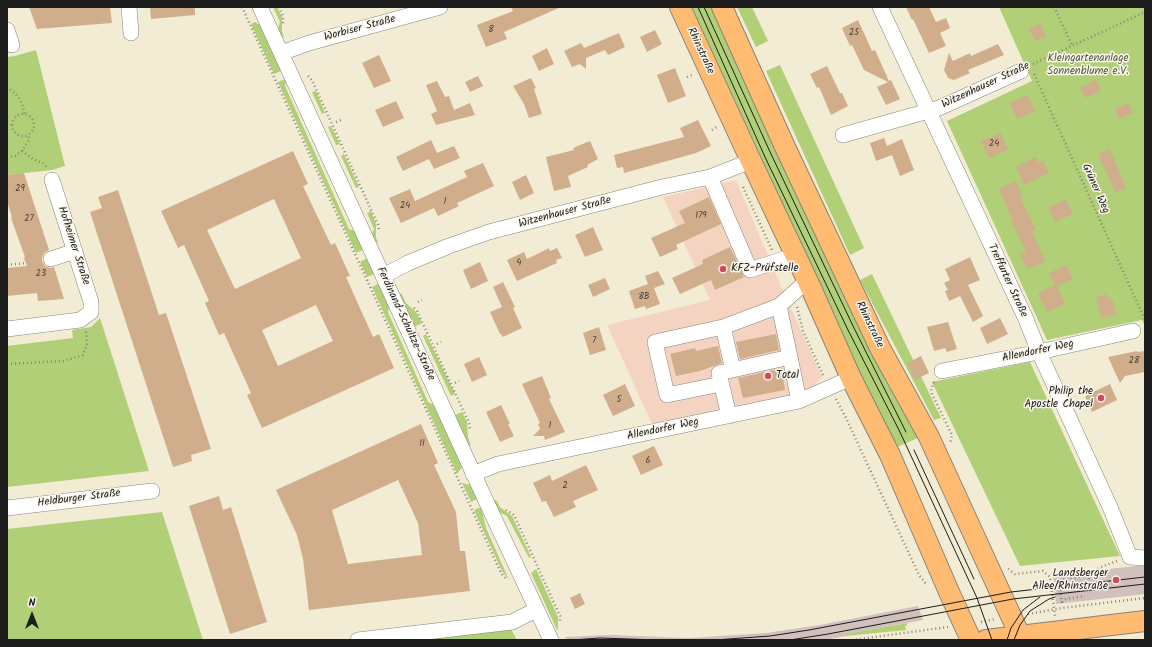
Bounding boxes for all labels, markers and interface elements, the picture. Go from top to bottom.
street label: Worbiser Straße [323,13,397,45]
house number: 8 [488,25,494,35]
street label: Rhinstraße [683,26,717,76]
house number: 25 [849,28,859,38]
park label: Kleingartenanlage Sonnenblume e.V. [1047,52,1129,78]
street label: Witzenhauser Straße [940,60,1032,112]
house number: 24 [989,139,999,149]
street label: Grüner Weg [1078,162,1112,216]
house number: 29 [15,184,25,194]
street label: Witzenhauser Straße [517,194,613,232]
house number: 1 [444,197,446,207]
house number: 24 [400,201,410,211]
street label: Hofheimer Straße [54,205,92,287]
house number: 179 [695,211,707,221]
house number: 27 [24,214,34,224]
street label: Treffurter Straße [984,242,1030,320]
house number: 4 [517,258,521,268]
place label: KFZ-Prüfstelle [731,262,798,276]
marker: KFZ-Prüfstelle [718,264,728,274]
street label: Ferdinand-Schultze-Straße [373,265,437,383]
house number: 23 [36,269,46,279]
house number: 8B [638,292,650,302]
street label: Rhinstraße [852,300,886,350]
house number: 7 [592,336,596,346]
street label: Allendorfer Weg [1001,338,1075,366]
house number: 28 [1129,356,1139,366]
place label: Total [776,369,799,383]
marker: Total [763,371,773,381]
place label: Philip the Apostle Chapel [1025,385,1093,411]
marker: Philip the Apostle Chapel [1096,393,1106,403]
house number: 5 [617,395,621,405]
street label: Allendorfer Weg [626,416,700,444]
house number: 1 [549,421,551,431]
house number: 11 [419,439,425,449]
house number: 6 [645,456,651,466]
house number: 2 [562,481,568,491]
street label: Heldburger Straße [37,487,121,511]
place label: Landsberger Allee/Rhinstraße [1032,567,1108,593]
marker: Landsberger Allee/Rhinstraße [1111,575,1121,585]
text: N [29,594,35,612]
north arrow [12,595,52,635]

